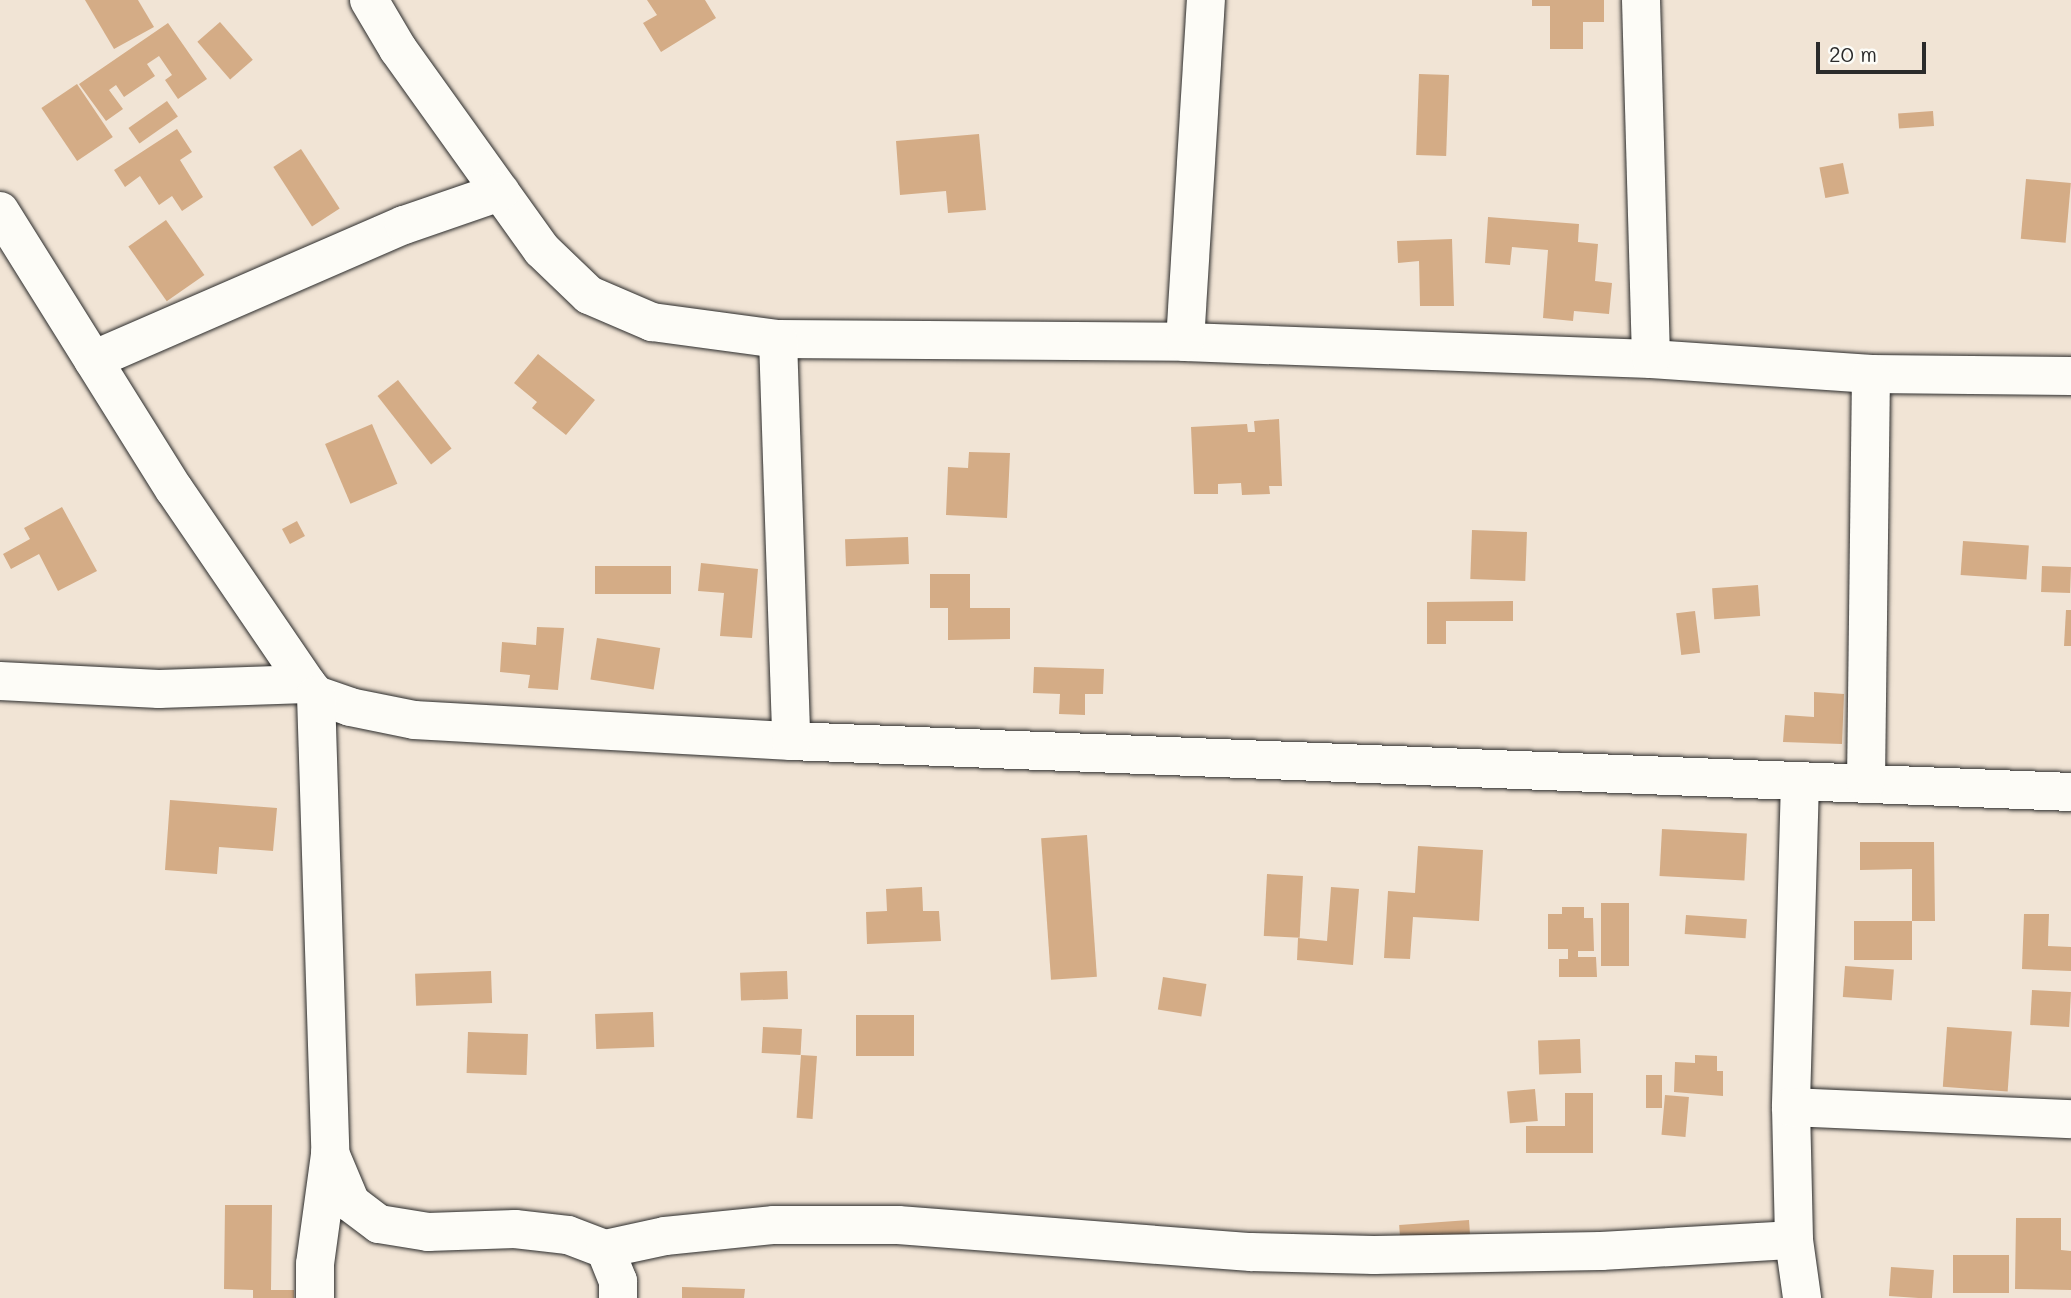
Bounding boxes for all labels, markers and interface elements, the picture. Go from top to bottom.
scale bar [1819,28,1929,72]
text: 20 m [1829,40,1877,67]

